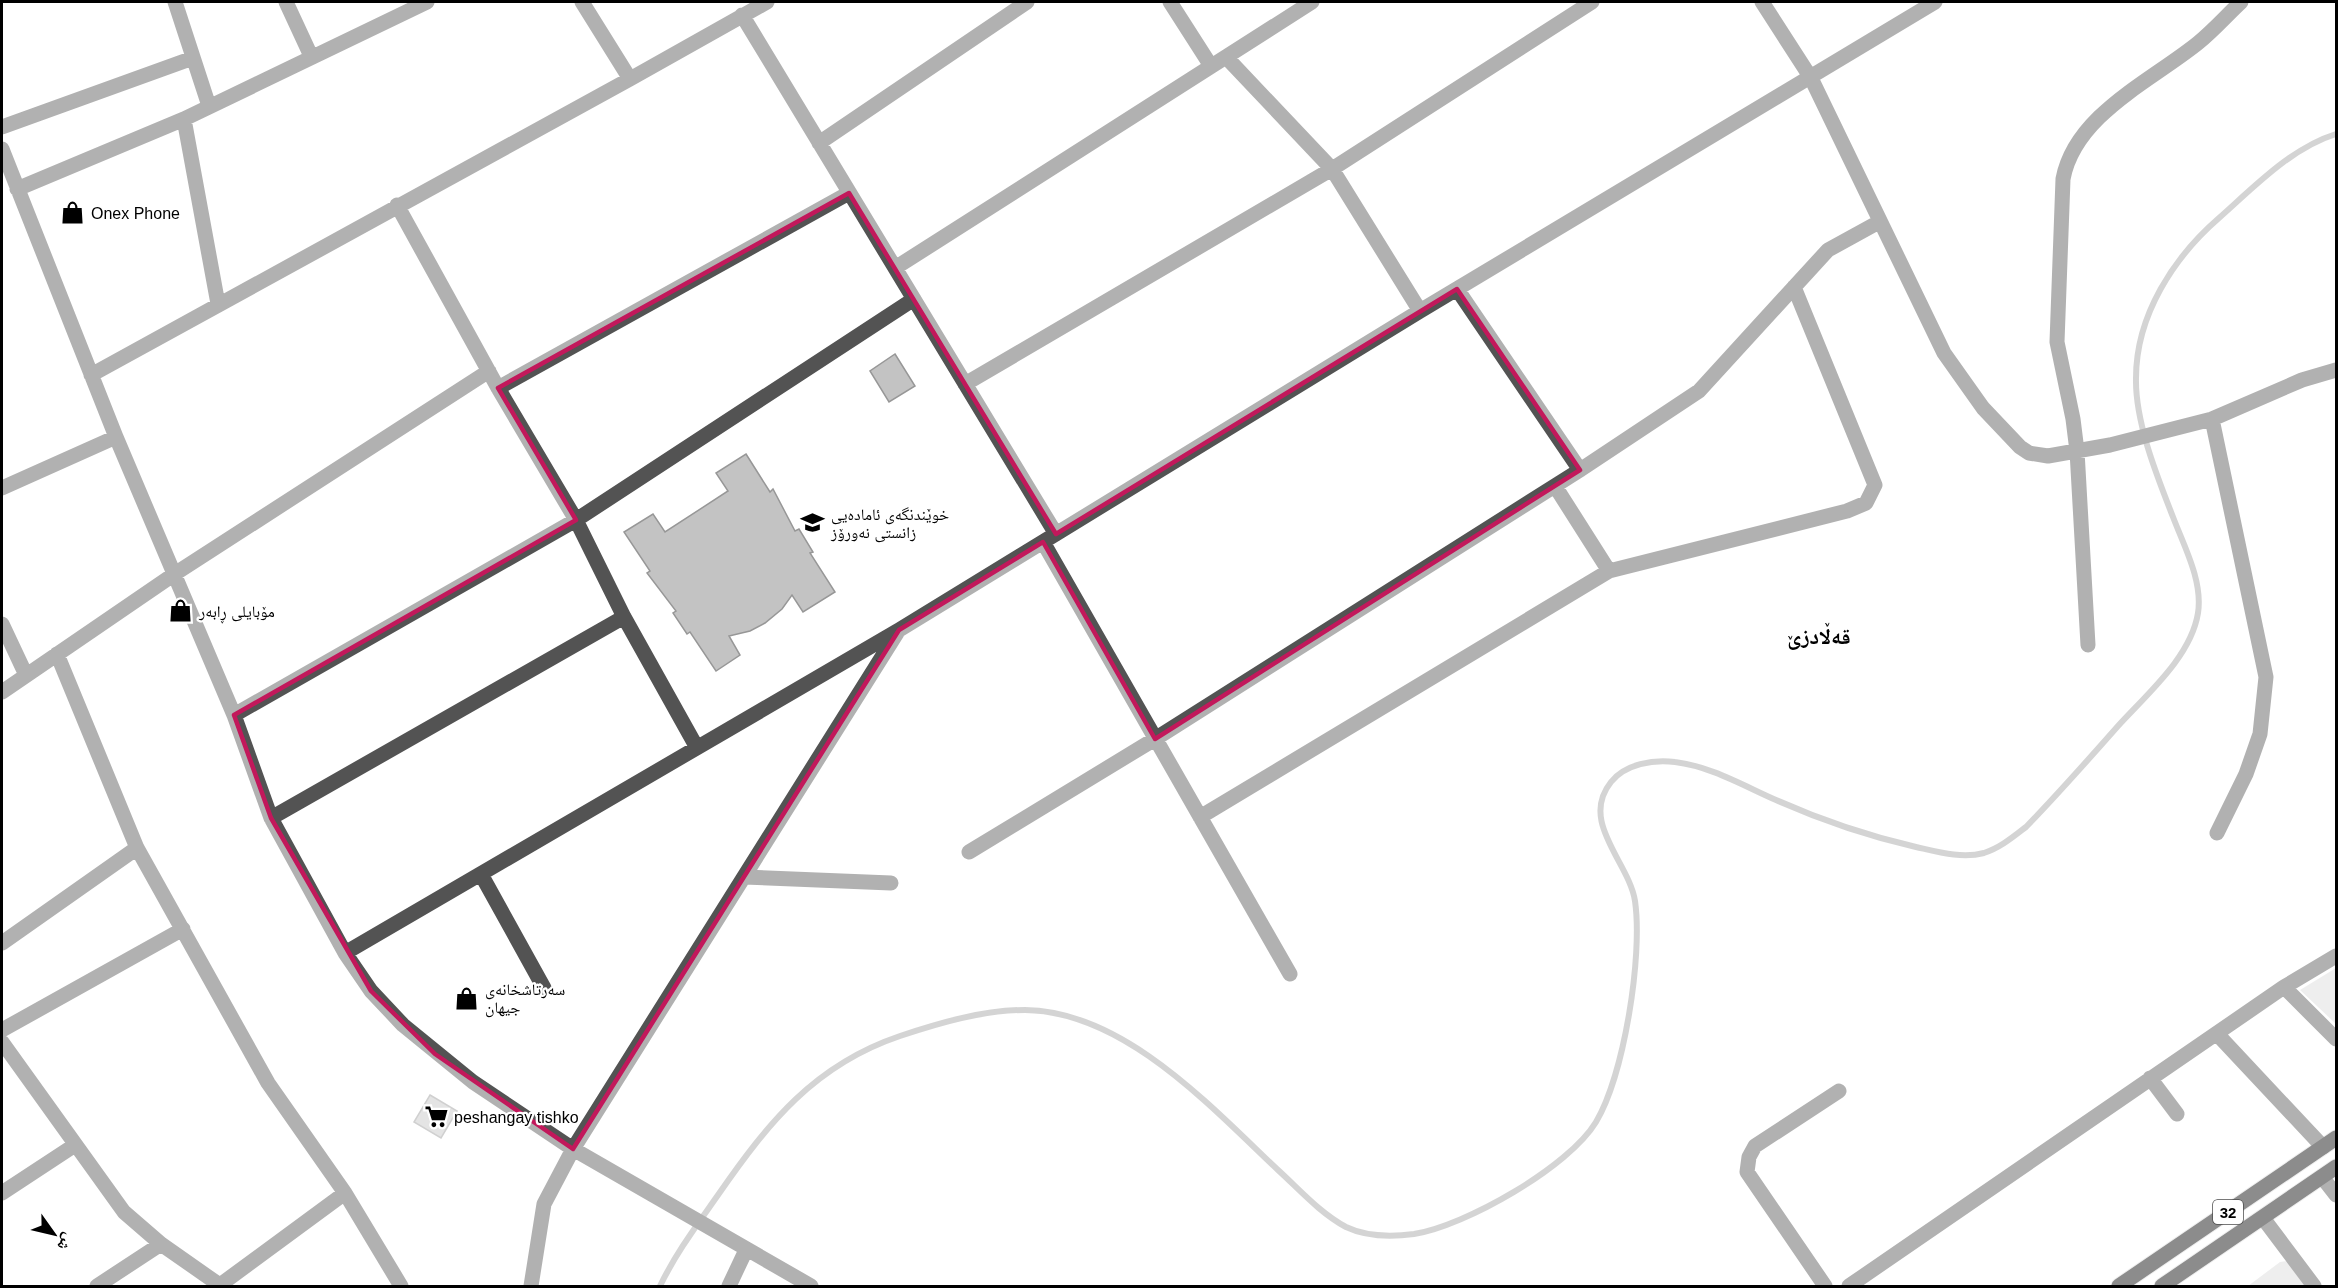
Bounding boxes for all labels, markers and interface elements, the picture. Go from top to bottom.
shop icon: Onex Phone [60,200,86,226]
place label: Onex Phone [91,205,180,222]
place label: خوێندنگەی ئامادەیی زانستی نەورۆز [830,506,949,543]
school or university icon: خوێندنگەی ئامادەیی زانستی نەورۆز [800,510,826,536]
shop icon: مۆبایلی ڕابەر [168,598,194,624]
place label: مۆبایلی ڕابەر [198,603,275,624]
district label: قەڵادزێ [1787,622,1851,650]
place label: سەرتاشخانەی جیهان [485,981,565,1018]
shop icon: سەرتاشخانەی جیهان [454,985,480,1011]
supermarket icon: peshangay tishko [423,1104,449,1130]
place label: peshangay tishko [454,1109,579,1126]
road number: 32 [2213,1200,2243,1224]
north arrow [24,1204,84,1264]
text: ش [53,1230,78,1254]

